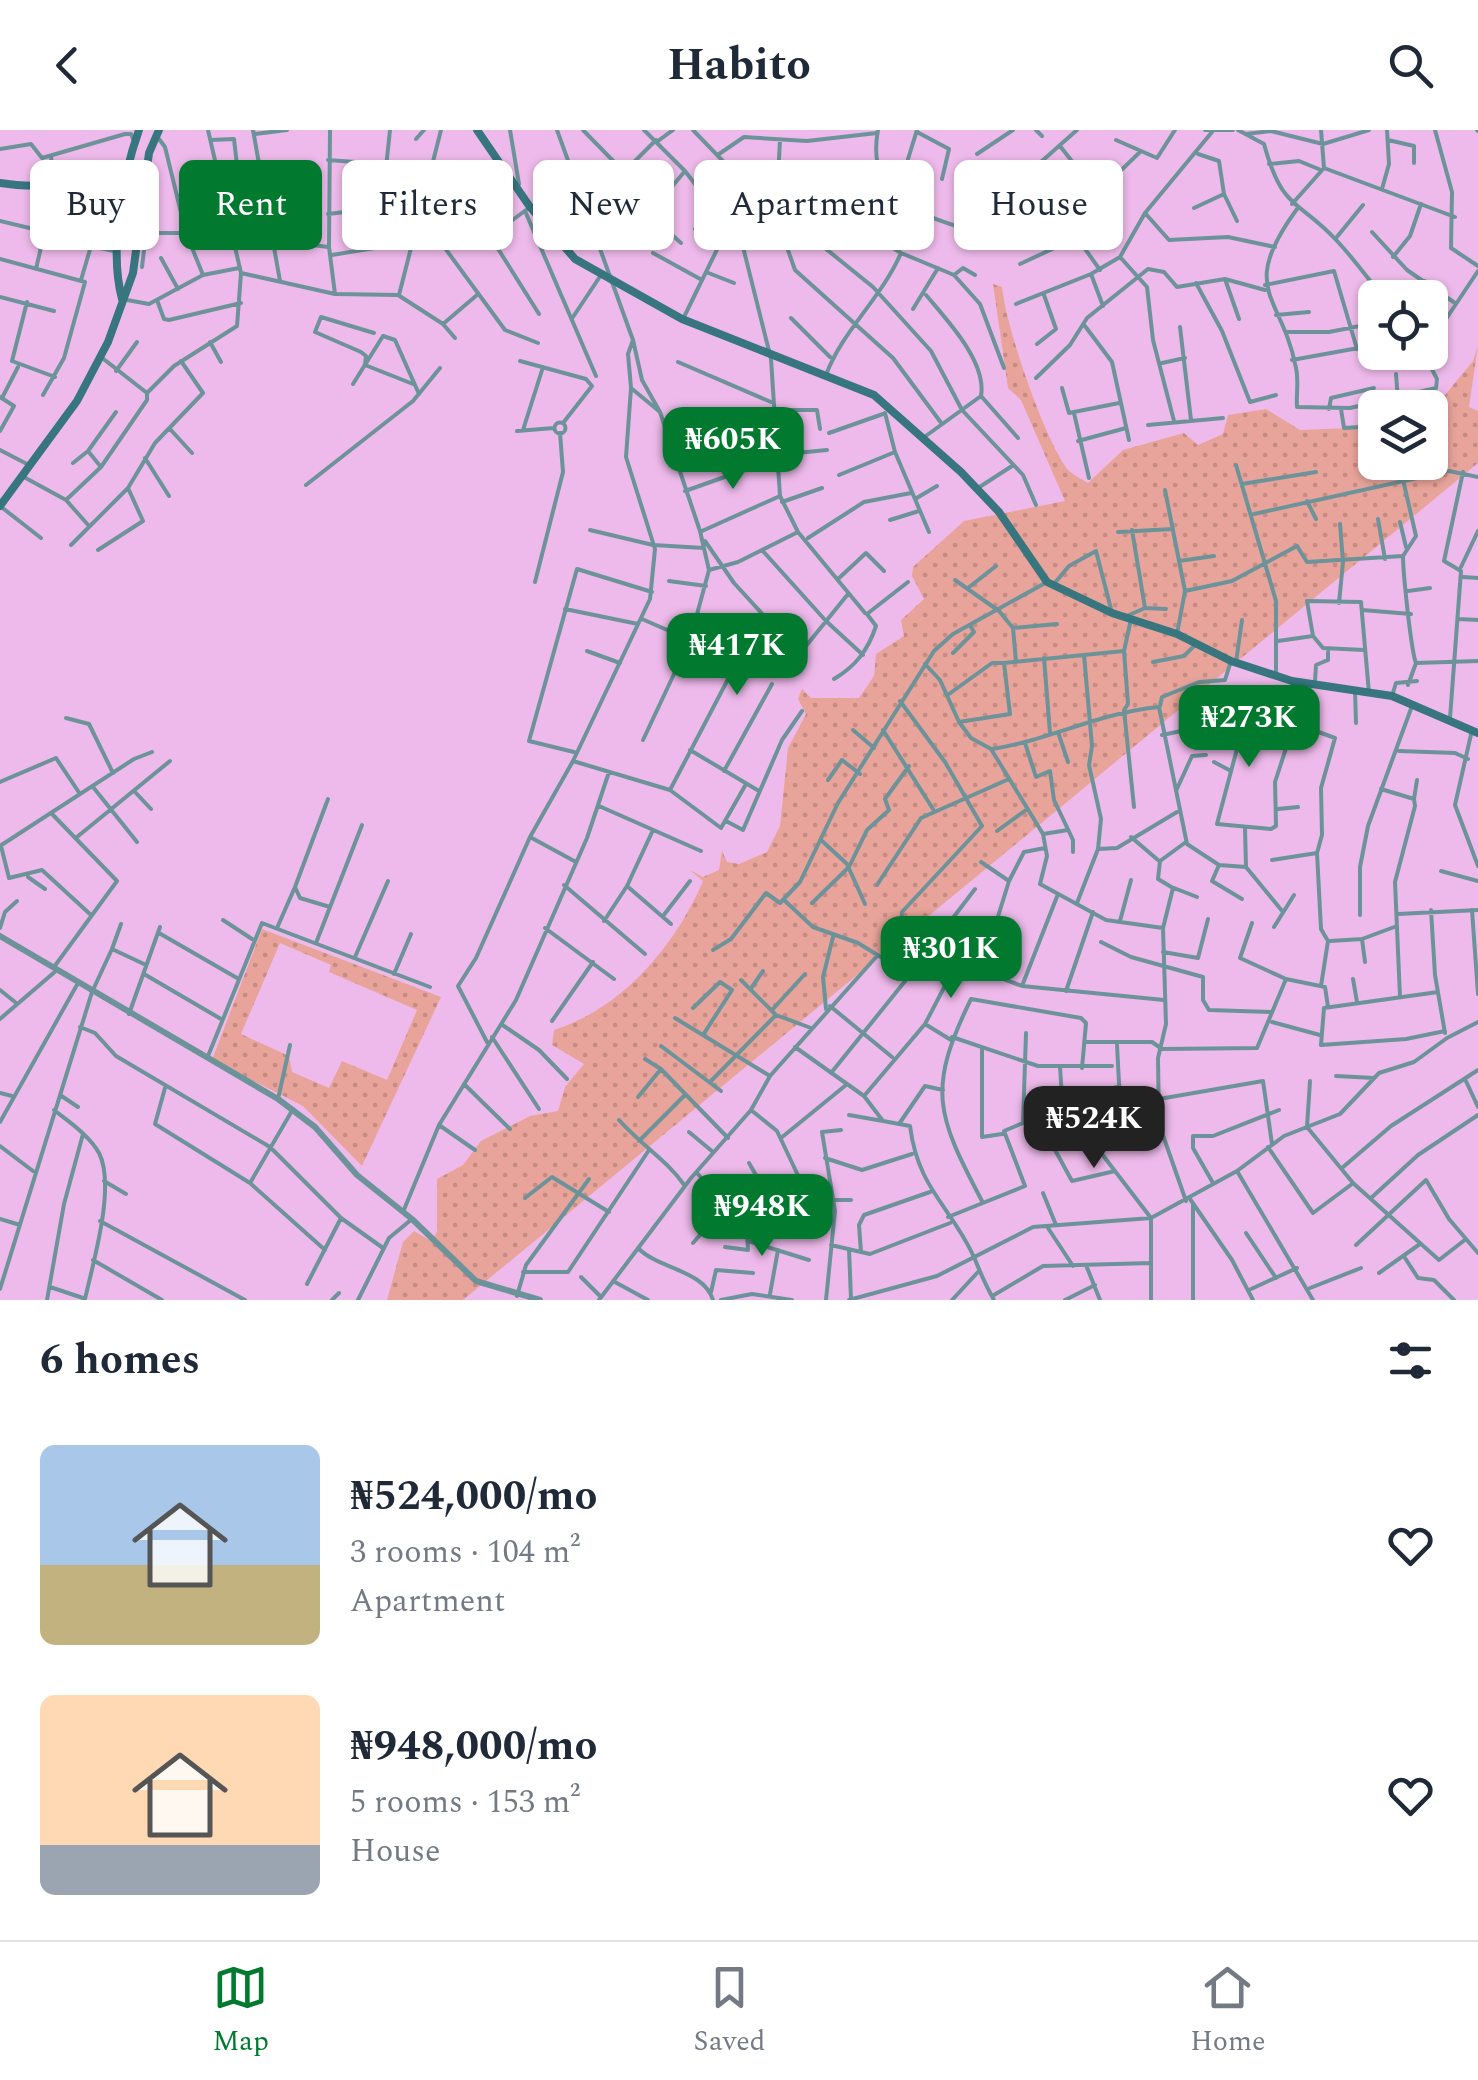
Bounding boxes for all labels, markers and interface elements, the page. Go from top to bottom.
text: Habito [667,31,811,100]
icon: back [40,38,95,93]
icon: search [1383,38,1438,93]
chip: Buy [30,160,159,250]
chip: Rent [179,160,322,250]
chip: Filters [342,160,513,250]
chip: New [533,160,674,250]
chip: Apartment [694,160,934,250]
chip: House [954,160,1123,250]
map controls [1358,280,1448,480]
button: locate [1358,280,1448,370]
button: layers [1358,390,1448,480]
pin: ₦605K [663,407,803,492]
text: ₦605K [685,415,781,464]
pin: ₦417K [667,613,807,698]
text: ₦417K [689,621,785,670]
pin: ₦273K [1179,685,1319,770]
text: ₦273K [1201,693,1297,742]
pin: ₦301K [881,916,1021,1001]
text: ₦301K [903,924,999,973]
pin: ₦524K [1024,1086,1164,1171]
text: ₦524K [1046,1094,1142,1143]
pin: ₦948K [692,1174,832,1259]
text: ₦948K [714,1182,810,1231]
text: 6 homes [40,1329,200,1392]
icon: filters [1383,1333,1438,1388]
text: ₦524,000/mo [350,1465,598,1528]
icon: home [120,1485,240,1605]
icon: heart [1383,1518,1438,1573]
text: 3 rooms · 104 m² [350,1528,580,1577]
text: Apartment [350,1577,505,1626]
text: ₦948,000/mo [350,1715,598,1778]
icon: home [120,1735,240,1855]
icon: heart [1383,1768,1438,1823]
text: 5 rooms · 153 m² [350,1778,580,1827]
text: House [350,1827,440,1876]
tab: Map [212,1960,269,2063]
tab: Saved [694,1960,765,2063]
tab: Home [1190,1960,1266,2063]

